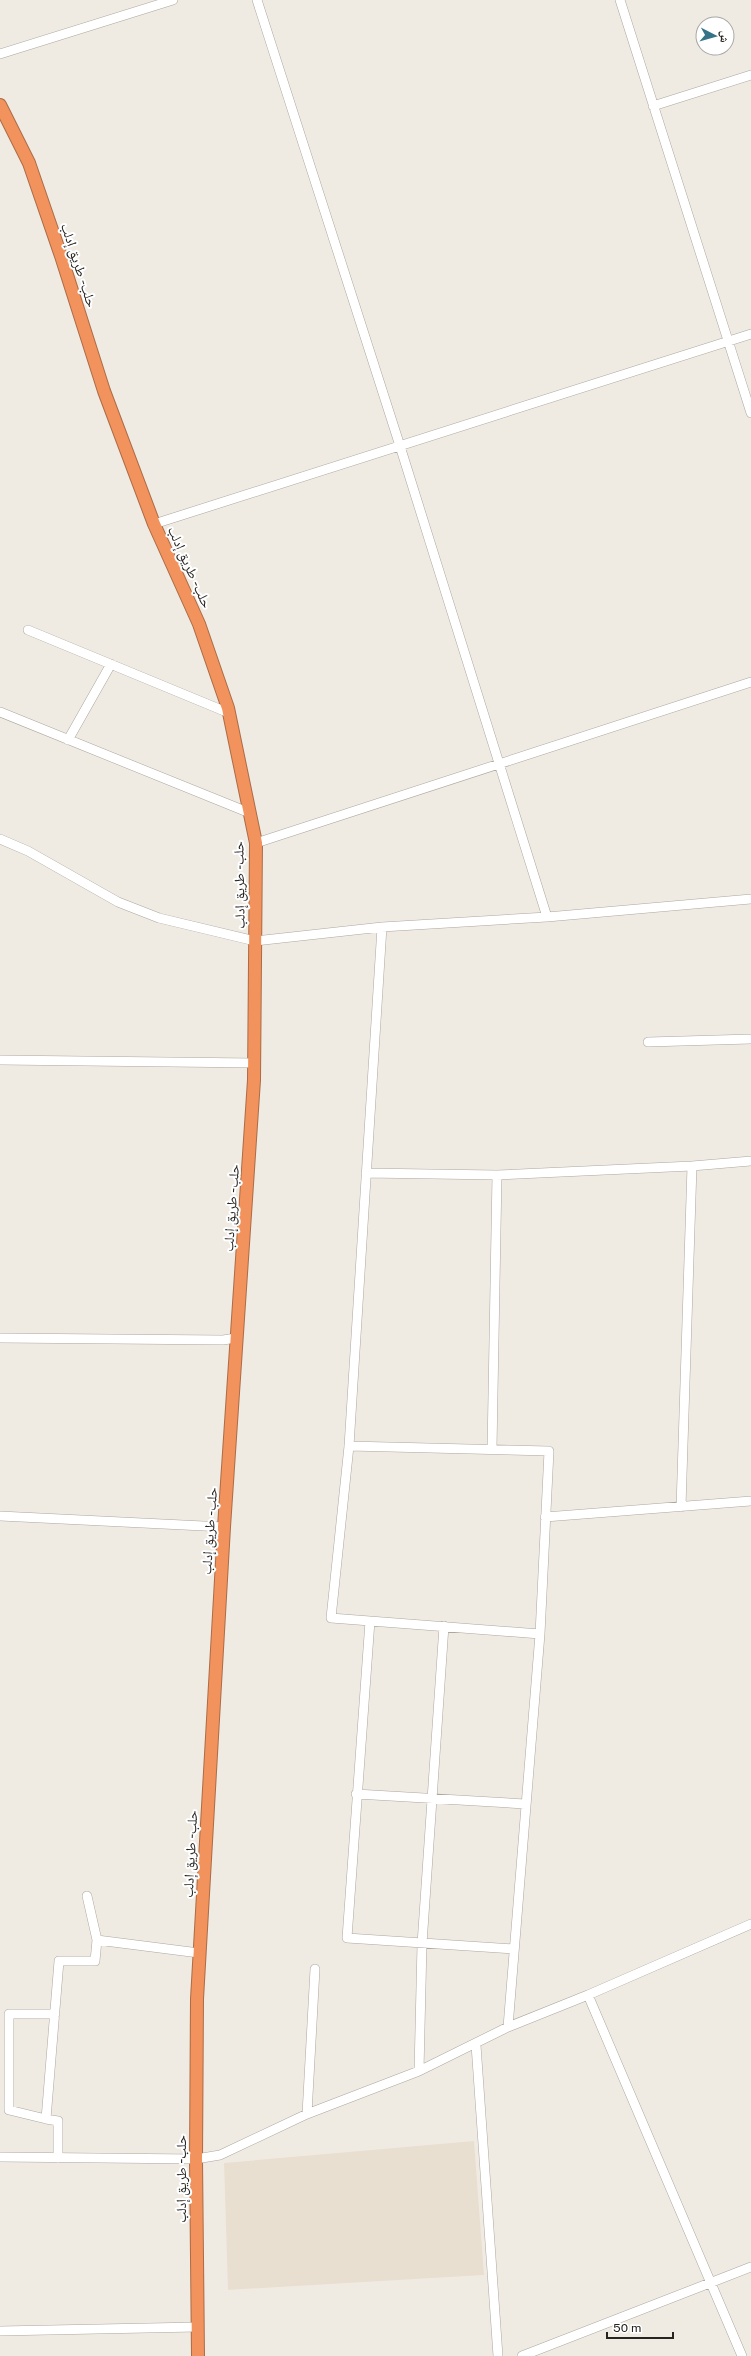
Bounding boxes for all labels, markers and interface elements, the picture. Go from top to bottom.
north arrow [695,16,735,56]
text: ش [716,30,732,44]
street label: حلب - طريق إدلب [56,221,100,310]
street label: حلب - طريق إدلب [163,524,215,611]
street label: حلب - طريق إدلب [230,841,250,929]
street label: حلب - طريق إدلب [220,1164,244,1252]
street label: حلب - طريق إدلب [198,1487,222,1575]
street label: حلب - طريق إدلب [180,1810,202,1898]
street label: حلب - طريق إدلب [173,2135,191,2223]
scale bar [607,2314,673,2340]
text: 50 m [613,2321,641,2335]

